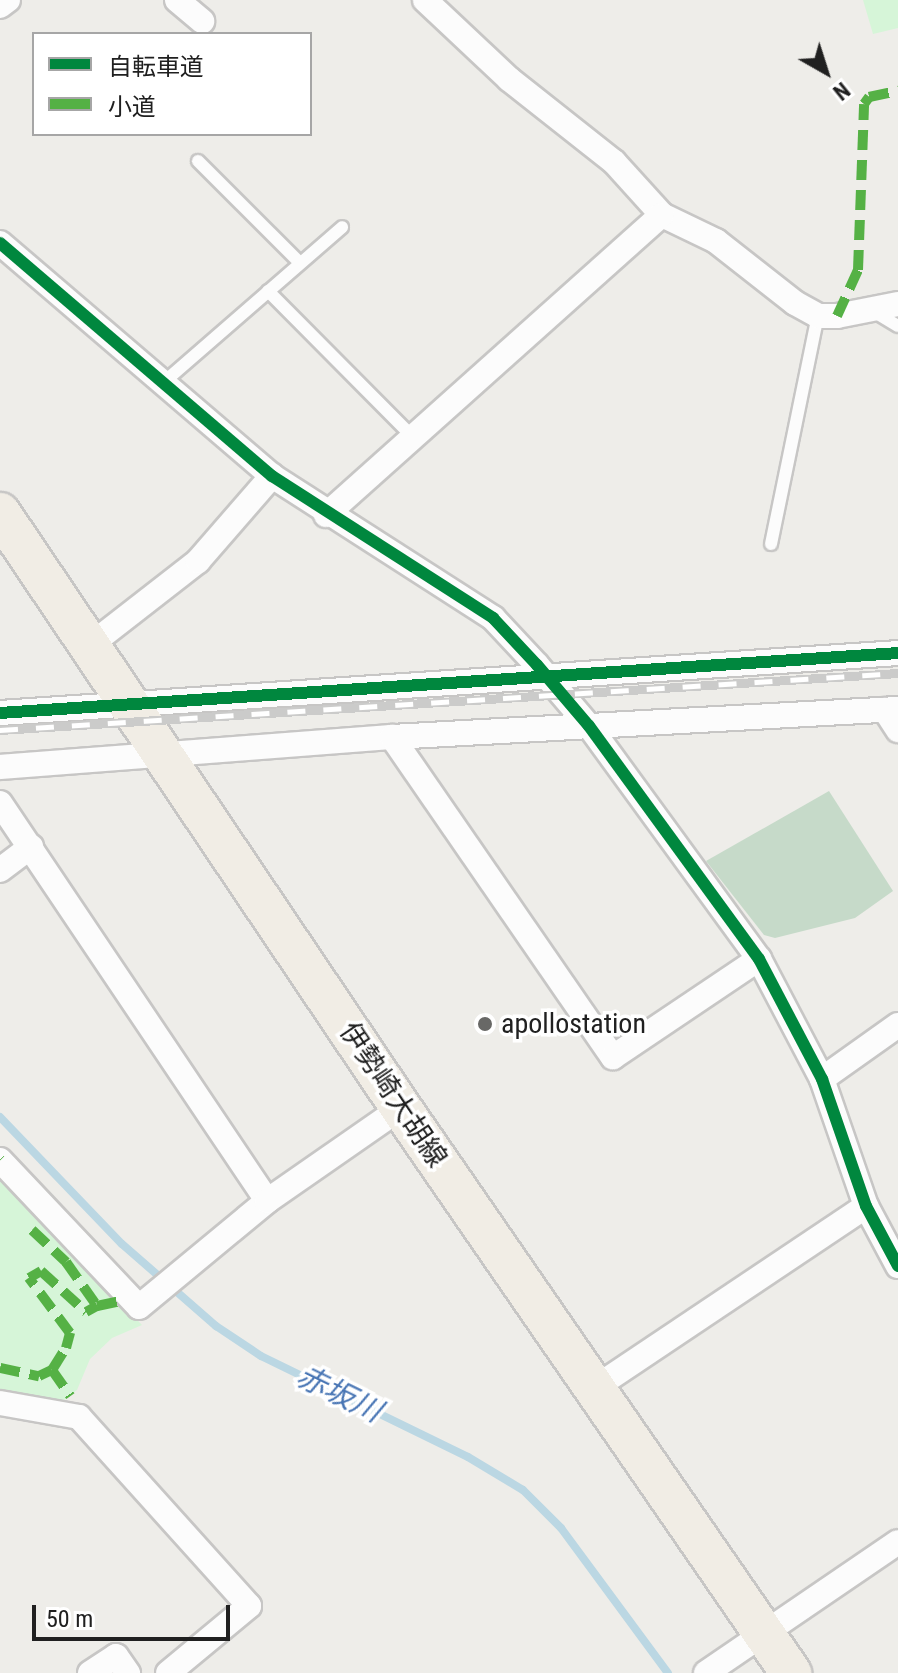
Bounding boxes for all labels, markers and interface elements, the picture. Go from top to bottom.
legend [32,32,312,136]
north arrow [786,32,866,112]
text: 自転車道 [108,53,204,81]
text: N [828,77,855,105]
text: 小道 [108,93,156,121]
place label: apollostation [501,1007,646,1041]
marker: apollostation [476,1015,494,1033]
street label: 伊勢崎大胡線 [332,1016,454,1174]
water label: 赤坂川 [291,1358,387,1430]
scale bar [36,1589,234,1639]
text: 50 m [46,1605,93,1633]

